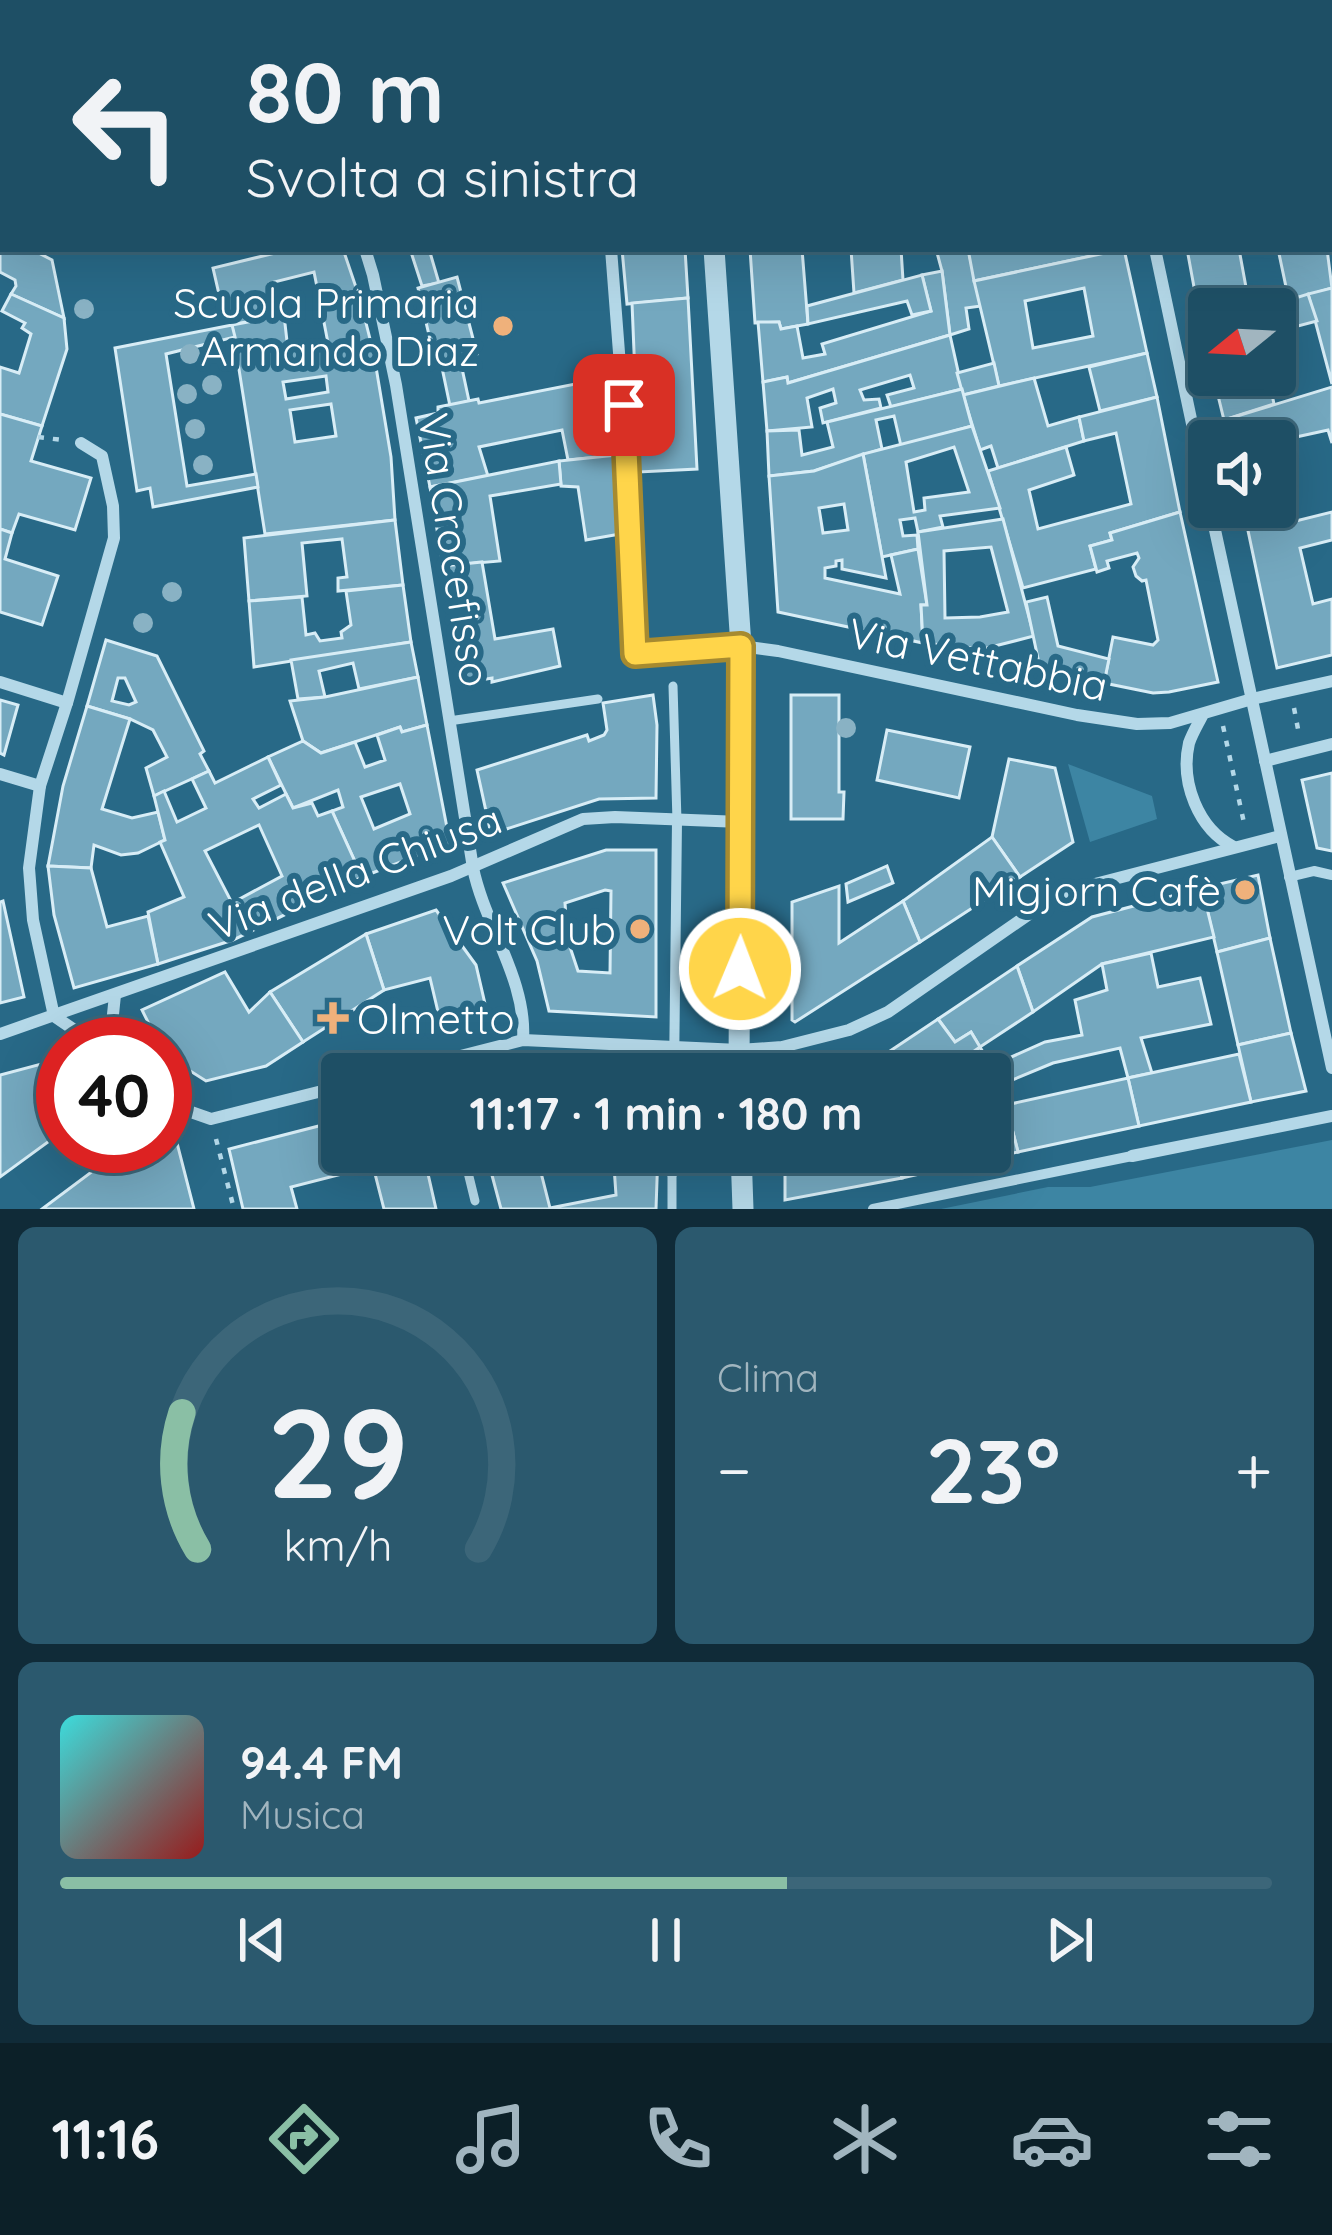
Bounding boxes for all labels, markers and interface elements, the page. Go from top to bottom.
text: 80 m [246,39,445,144]
icon: left [48,48,204,204]
text: Svolta a sinistra [246,143,639,211]
place label: Scuola Primaria Armando Diaz [173,276,479,377]
north arrow [1188,288,1296,396]
map controls [1188,288,1296,528]
marker: Scuola Primaria Armando Diaz [490,313,516,339]
pin [573,354,675,456]
icon: arrive [591,372,657,438]
street label: Via Crocefisso [407,409,503,691]
button: sound [1188,420,1296,528]
street label: Via Vettabbia [843,606,1113,712]
street label: Via della Chiusa [201,792,509,952]
place label: Migjorn Cafè [972,864,1221,917]
marker: Migjorn Cafè [1232,877,1258,903]
place label: Volt Club [442,903,616,956]
position arrow [677,906,803,1032]
marker: Volt Club [627,916,653,942]
place label: Olmetto [357,992,515,1045]
marker: Olmetto [320,1005,346,1031]
speed limit sign: 40 [36,1017,192,1173]
text: 11:17 · 1 min · 180 m [470,1085,862,1141]
text: Clima [717,1353,819,1402]
text: 29 [267,1373,408,1529]
text: 23° [926,1413,1061,1526]
text: − [717,1428,751,1511]
text: + [1235,1428,1272,1511]
text: km/h [283,1517,392,1571]
text: 94.4 FM [240,1734,403,1790]
text: Musica [240,1790,365,1839]
icon: previous [229,1907,295,1973]
icon: pause [633,1907,699,1973]
icon: next [1037,1907,1103,1973]
icon: directions [262,2097,346,2181]
icon: music [449,2097,533,2181]
icon: phone [636,2097,720,2181]
icon: climate [823,2097,907,2181]
icon: car [1010,2097,1094,2181]
icon: filters [1197,2097,1281,2181]
text: 11:16 [51,2105,159,2173]

